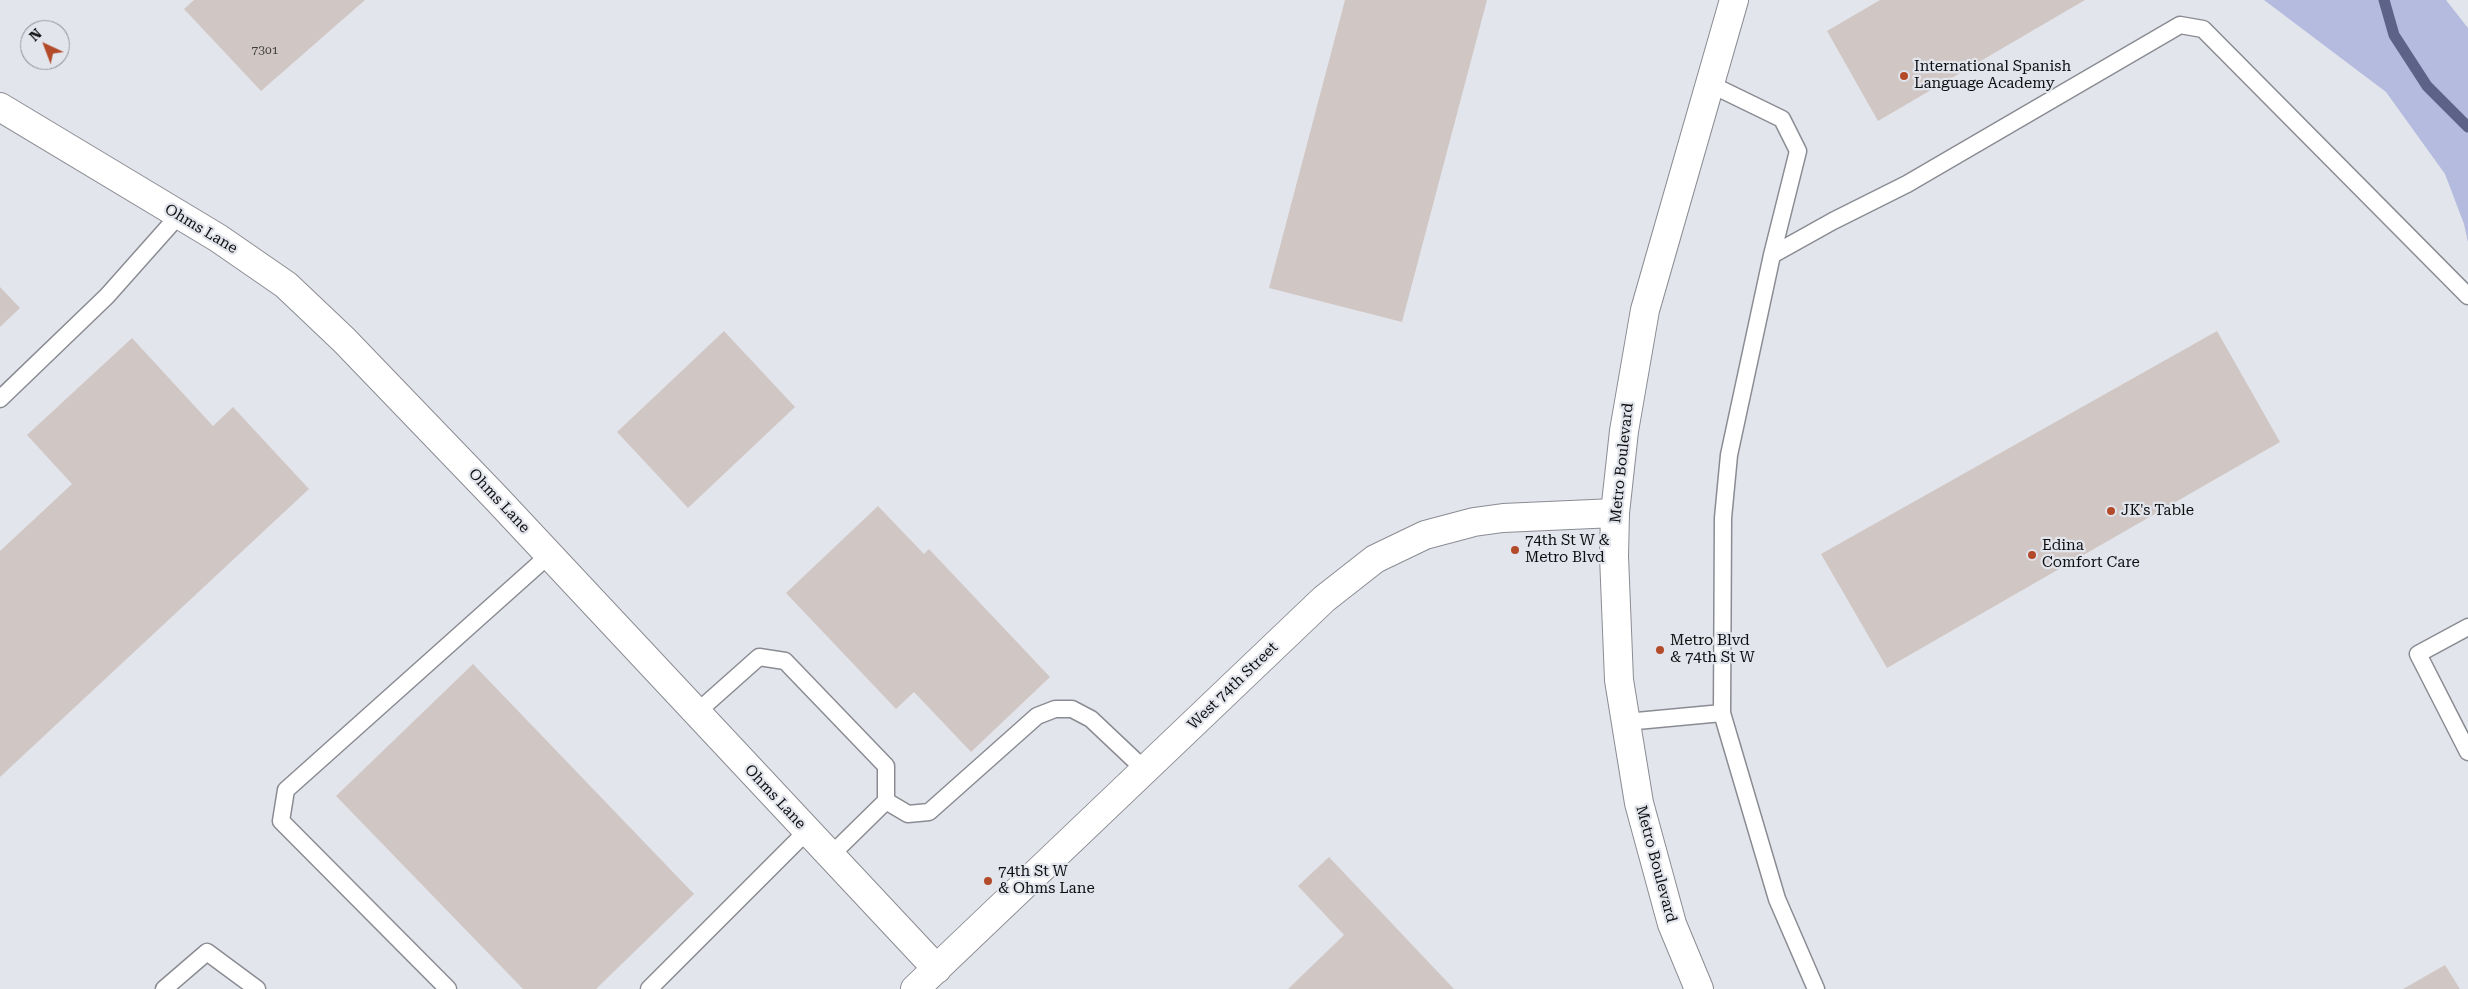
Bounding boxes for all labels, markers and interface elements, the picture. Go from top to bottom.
north arrow [20,20,70,70]
text: N [26,25,45,44]
house number: 7301 [252,43,278,57]
place label: International Spanish Language Academy [1914,58,2071,93]
marker: International Spanish Language Academy [1898,70,1910,82]
street label: Ohms Lane [161,200,241,258]
street label: Metro Boulevard [1607,402,1637,524]
street label: Ohms Lane [465,465,533,537]
place label: JK's Table [2121,502,2194,520]
marker: JK's Table [2105,505,2117,517]
place label: 74th St W & Metro Blvd [1525,532,1610,567]
place label: Edina Comfort Care [2042,537,2140,572]
marker: 74th St W & Metro Blvd [1509,544,1521,556]
marker: Edina Comfort Care [2026,549,2038,561]
place label: Metro Blvd & 74th St W [1670,632,1755,667]
street label: West 74th Street [1184,638,1282,734]
marker: Metro Blvd & 74th St W [1654,644,1666,656]
street label: Ohms Lane [741,761,809,833]
street label: Metro Boulevard [1632,803,1680,925]
place label: 74th St W & Ohms Lane [998,863,1095,898]
marker: 74th St W & Ohms Lane [982,875,994,887]

